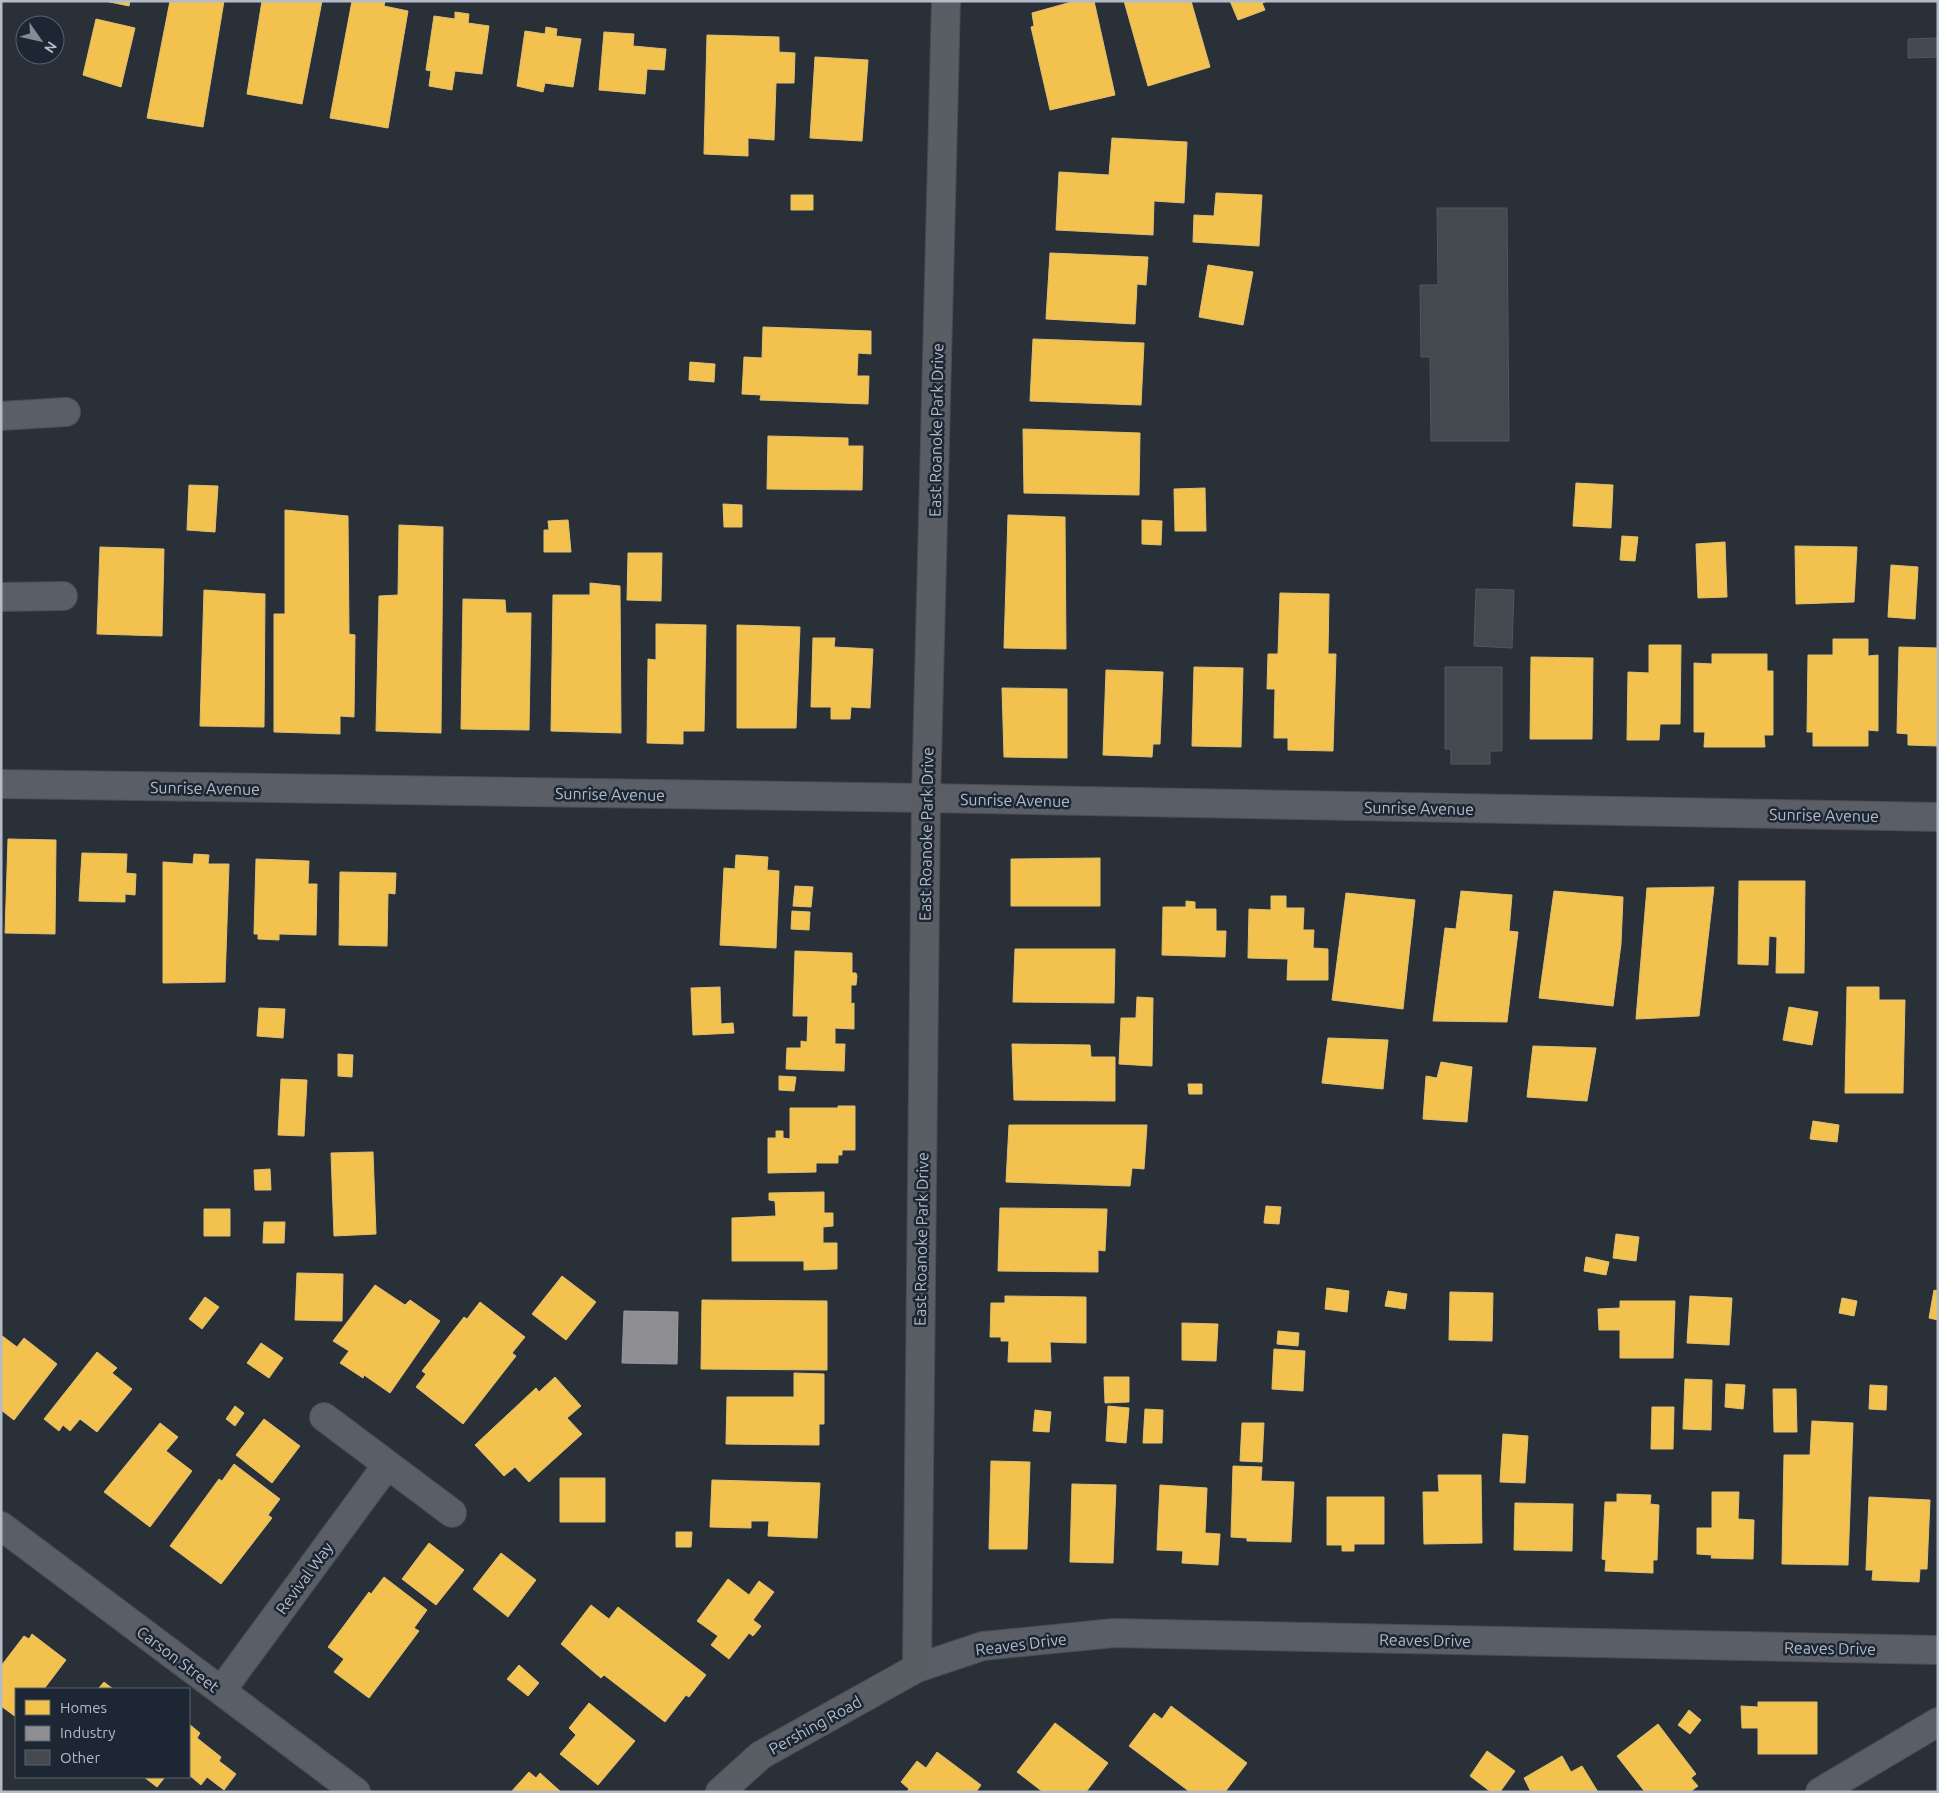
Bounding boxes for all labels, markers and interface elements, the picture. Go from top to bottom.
north arrow [15,15,65,65]
text: N [41,38,60,56]
street label: East Roanoke Park Drive [925,343,947,517]
street label: East Roanoke Park Drive [915,747,937,921]
street label: Sunrise Avenue [150,778,260,798]
street label: Sunrise Avenue [555,784,665,804]
street label: Sunrise Avenue [960,790,1070,810]
street label: Sunrise Avenue [1364,798,1474,818]
street label: Sunrise Avenue [1769,805,1879,825]
street label: East Roanoke Park Drive [910,1152,932,1326]
street label: Revival Way [272,1538,336,1618]
street label: Carson Street [133,1622,223,1696]
street label: Reaves Drive [974,1629,1068,1659]
street label: Reaves Drive [1379,1630,1471,1650]
street label: Reaves Drive [1784,1638,1876,1658]
legend [15,1688,190,1778]
street label: Pershing Road [766,1692,864,1758]
text: Homes [60,1699,107,1716]
text: Industry [60,1724,115,1741]
text: Other [60,1749,100,1766]

